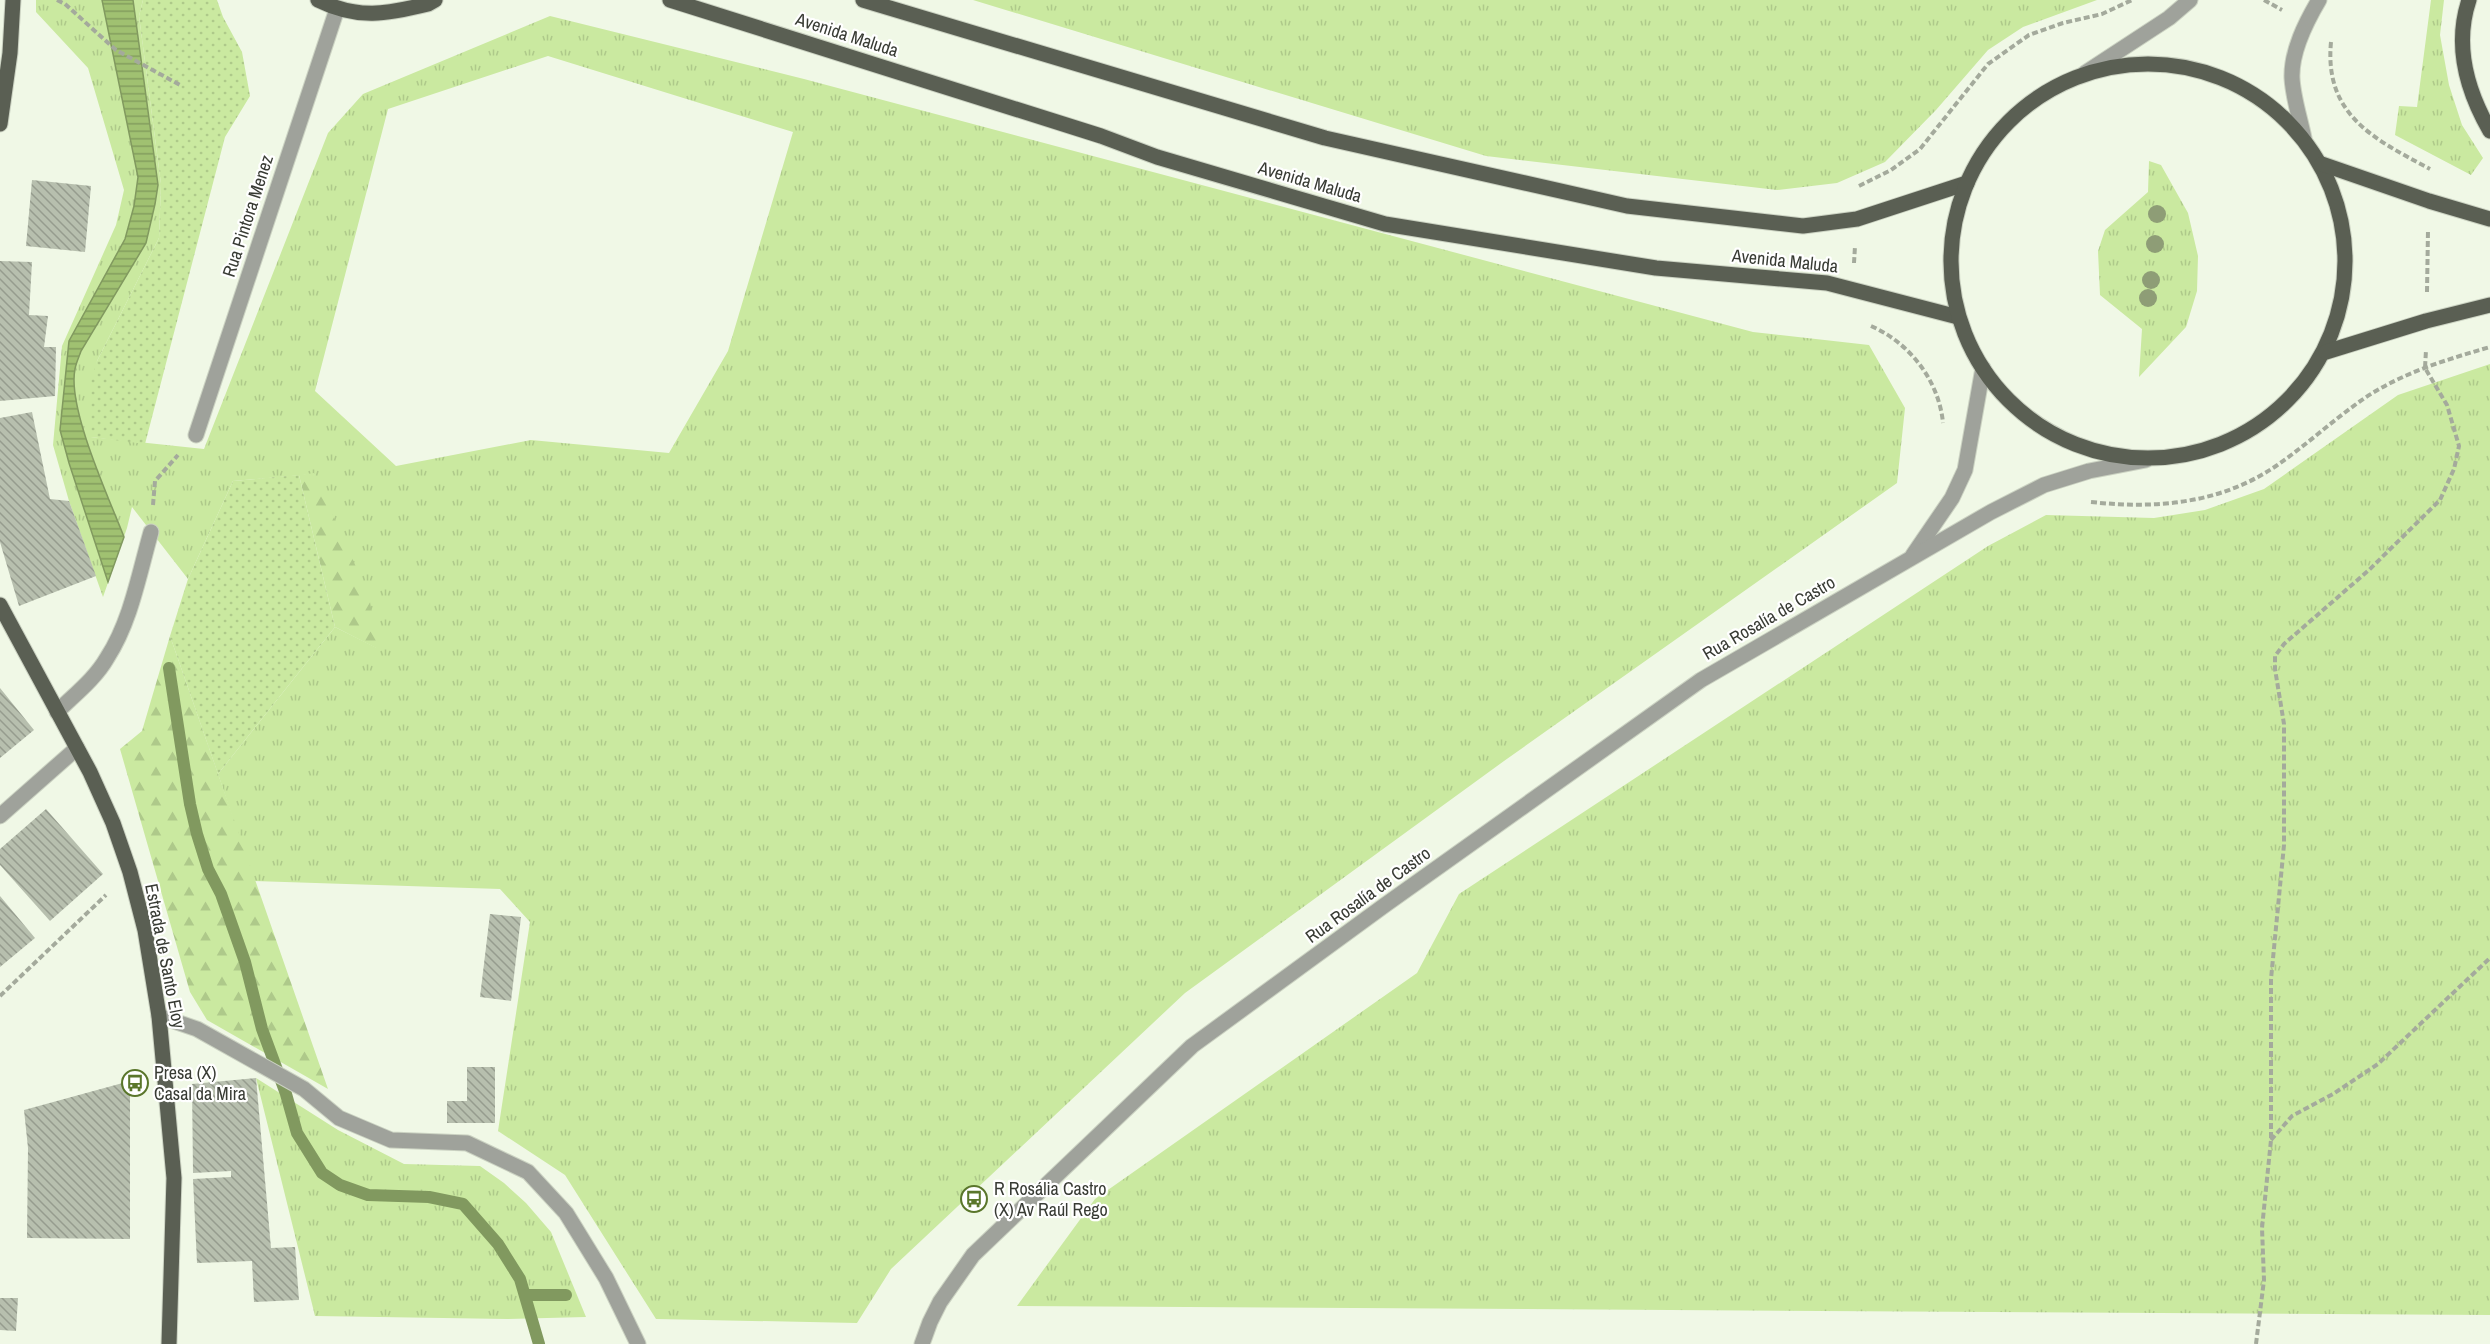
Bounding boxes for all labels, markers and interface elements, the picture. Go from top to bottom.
street label: Avenida Maluda [792,6,902,63]
street label: Rua Pintora Menez [216,152,279,280]
street label: Avenida Maluda [1255,155,1365,208]
street label: Avenida Maluda [1730,242,1839,278]
street label: Rua Rosalía de Castro [1698,569,1840,666]
street label: Rua Rosalía de Castro [1300,841,1435,949]
street label: Estrada de Santo Eloy [139,881,192,1031]
place label: Presa (X) Casal da Mira [154,1060,246,1106]
bus stop icon: Presa (X) Casal da Mira [120,1068,150,1098]
place label: R Rosália Castro (X) Av Raúl Rego [994,1176,1108,1222]
bus stop icon: R Rosália Castro (X) Av Raúl Rego [959,1184,989,1214]

